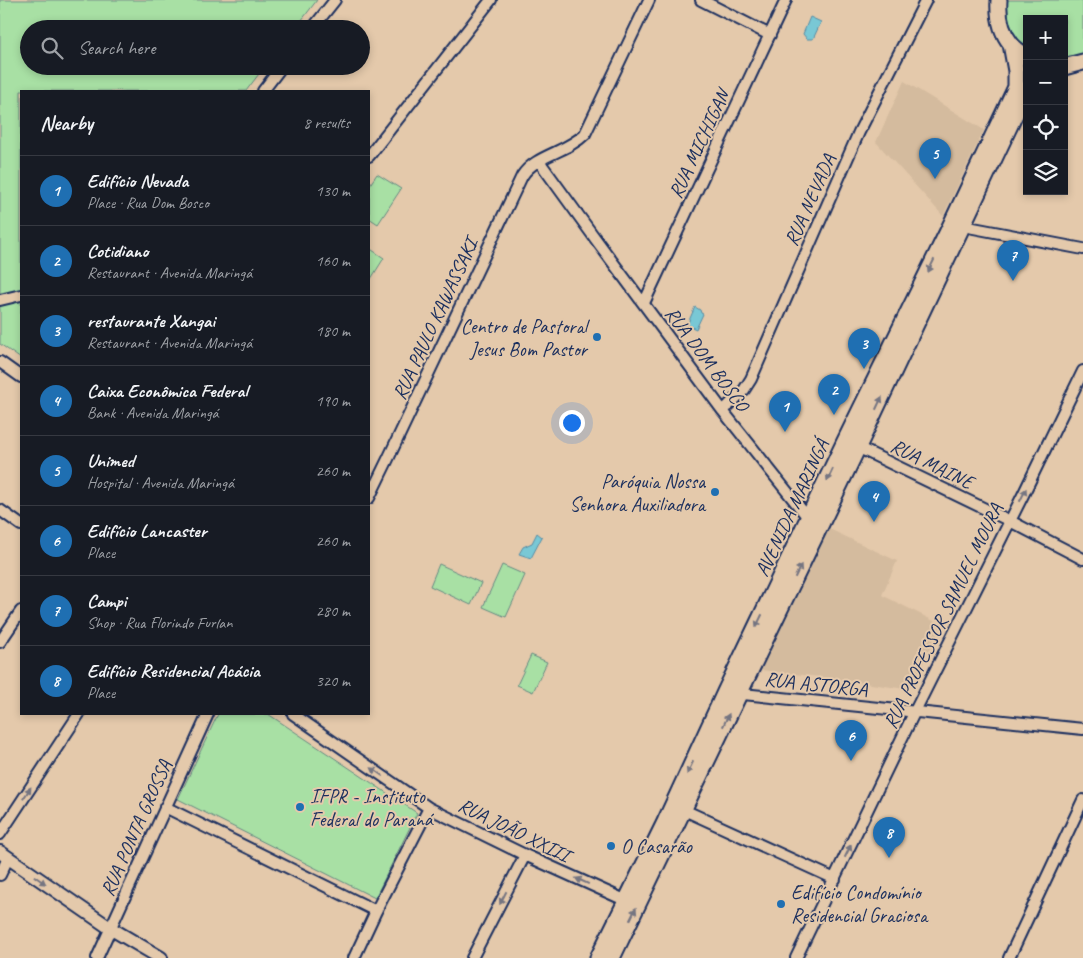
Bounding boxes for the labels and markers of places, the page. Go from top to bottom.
pin: 5 [919,138,951,179]
pin: 7 [997,240,1029,281]
place label: Centro de Pastoral Jesus Bom Pastor [461,314,591,362]
pin: 3 [848,328,880,369]
marker: Centro de Pastoral Jesus Bom Pastor [591,331,603,343]
pin: 2 [818,374,850,415]
pin: 1 [769,391,801,432]
place label: Paróquia Nossa Senhora Auxiliadora [570,469,707,517]
pin: 4 [858,481,890,522]
marker: Paróquia Nossa Senhora Auxiliadora [709,486,721,498]
pin: 6 [835,720,867,761]
place label: IFPR - Instituto Federal do Paraná [310,784,435,832]
marker: IFPR - Instituto Federal do Paraná [294,801,306,813]
pin: 8 [873,817,905,858]
place label: O Casarão [621,834,693,859]
marker: O Casarão [605,840,617,852]
place label: Edifício Condomínio Residencial Graciosa [791,880,929,928]
marker: Edifício Condomínio Residencial Graciosa [775,898,787,910]

